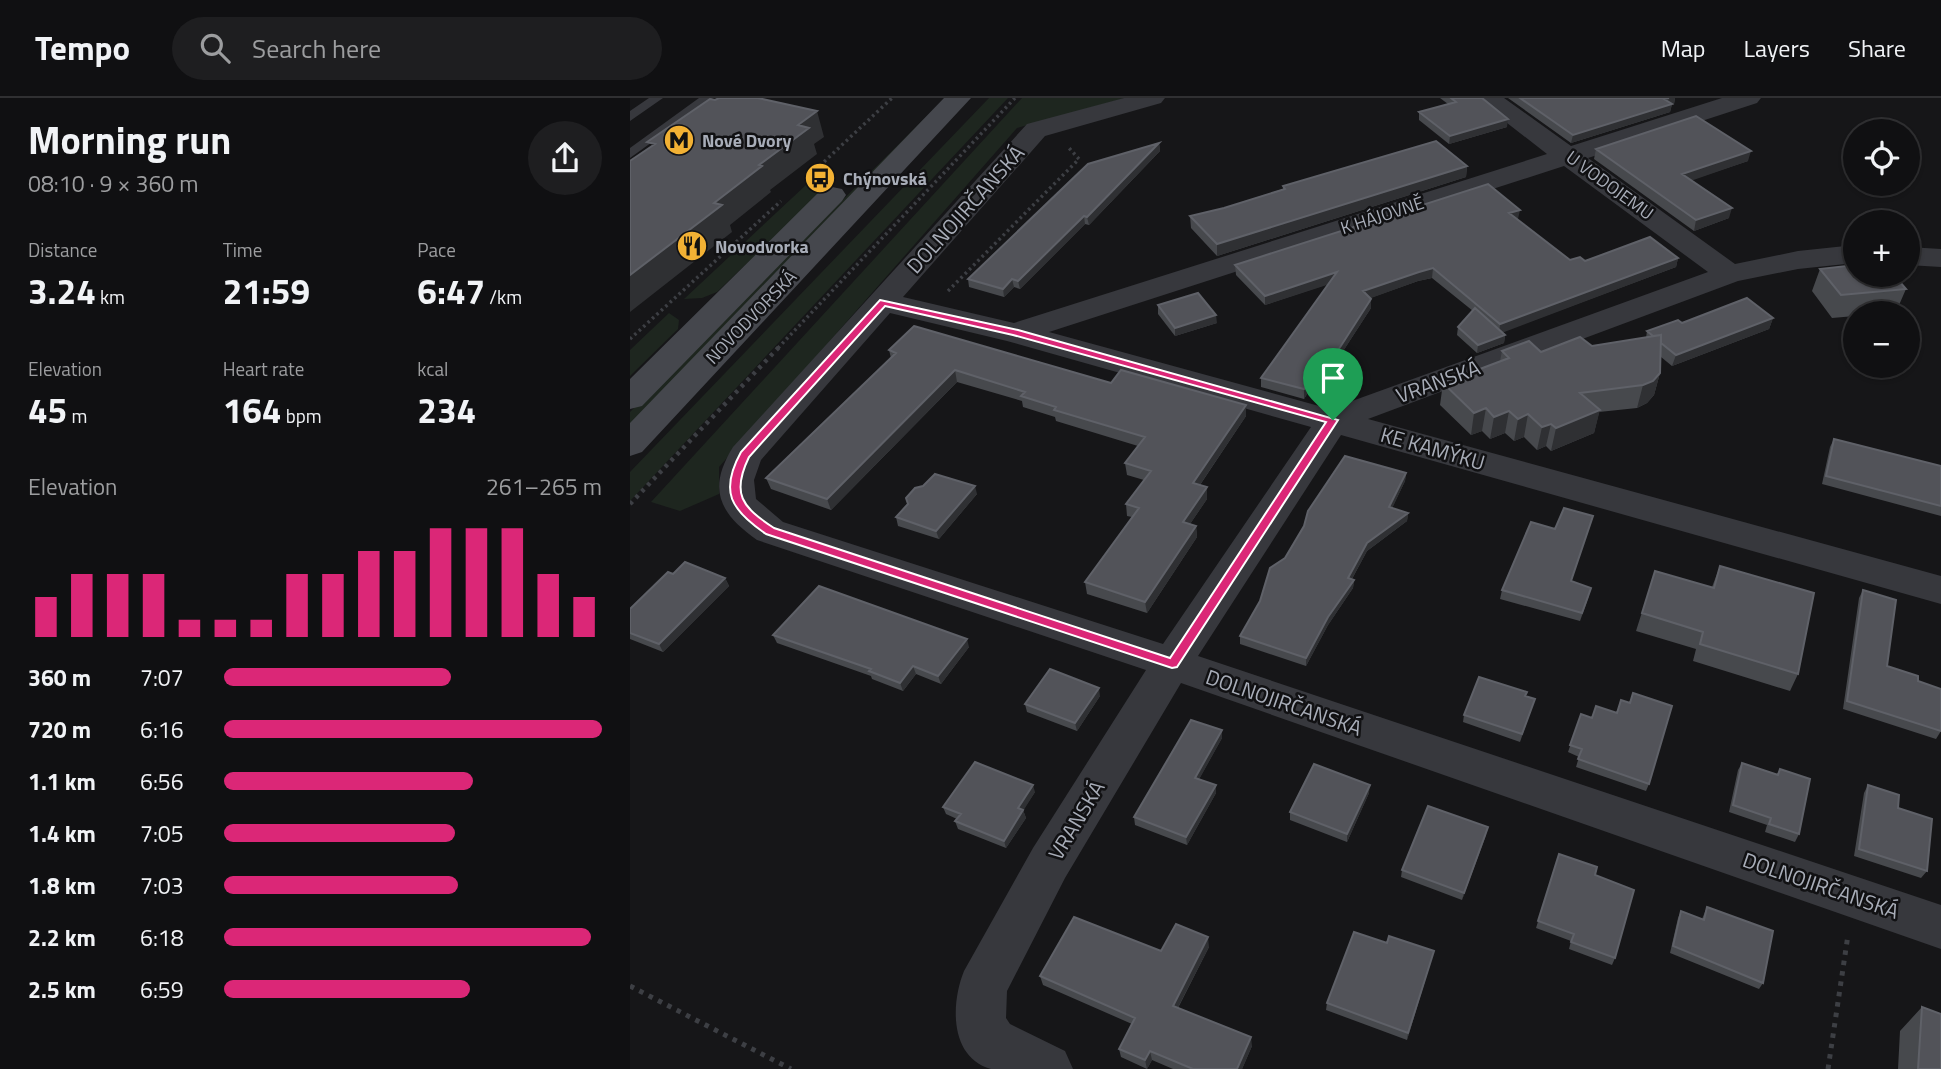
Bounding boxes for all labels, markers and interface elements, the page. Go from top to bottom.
search box [172,17,662,80]
text: Tempo [35,23,130,73]
icon: search [196,29,234,67]
text: Search here [252,29,381,68]
text: Map [1661,30,1706,66]
text: Layers [1744,30,1810,66]
text: Share [1848,30,1906,66]
text: Morning run [28,111,231,169]
map controls [1843,119,1920,378]
button: locate [1843,119,1920,196]
button: share [528,121,602,195]
metro station icon: Nové Dvory [662,123,696,157]
place label: Nové Dvory [702,127,791,154]
street label: DOLNOJIRČANSKÁ [898,137,1032,280]
street label: U VODOJEMU [1561,144,1659,226]
bus stop icon: Chýnovská [803,161,837,195]
place label: Chýnovská [843,165,927,192]
text: 08:10 · 9 × 360 m [28,166,198,201]
street label: K HÁJOVNĚ [1337,189,1427,241]
button: + [1843,210,1920,287]
restaurant icon: Novodvorka [675,229,709,263]
place label: Novodvorka [715,233,809,260]
text: Distance [28,235,97,264]
text: Time [223,235,262,264]
text: Pace [417,235,456,264]
text: 3.24 [28,264,96,318]
text: 21:59 [223,264,310,318]
text: 6:47 [417,264,485,318]
street label: NOVODVORSKÁ [699,264,803,370]
text: km [96,282,125,311]
text: /km [485,282,522,311]
button: − [1843,301,1920,378]
pin [1303,348,1363,420]
street label: VRANSKÁ [1391,351,1485,411]
text: Elevation [28,354,102,383]
text: Heart rate [223,354,304,383]
text: kcal [417,354,448,383]
icon: arrive [1314,359,1352,397]
text: 45 [28,383,67,437]
text: 164 [223,383,281,437]
text: 234 [417,383,476,437]
text: m [67,401,87,430]
text: bpm [281,401,322,430]
street label: KE KAMÝKU [1377,418,1489,478]
text: Elevation [28,469,117,504]
text: 261–265 m [486,469,602,504]
text: 360 m [28,660,91,695]
text: 7:07 [140,660,184,695]
street label: DOLNOJIRČANSKÁ [1202,660,1367,744]
text: 720 m [28,712,91,747]
text: 6:16 [140,712,184,747]
text: 1.1 km [28,764,96,799]
text: 6:56 [140,764,184,799]
street label: VRANSKÁ [1040,774,1113,866]
text: 1.4 km [28,816,96,851]
text: 7:05 [140,816,184,851]
street label: DOLNOJIRČANSKÁ [1739,843,1904,927]
text: 1.8 km [28,868,96,903]
text: 7:03 [140,868,184,903]
text: 2.2 km [28,920,96,955]
text: 6:18 [140,920,184,955]
text: 2.5 km [28,972,96,1007]
text: 6:59 [140,972,184,1007]

